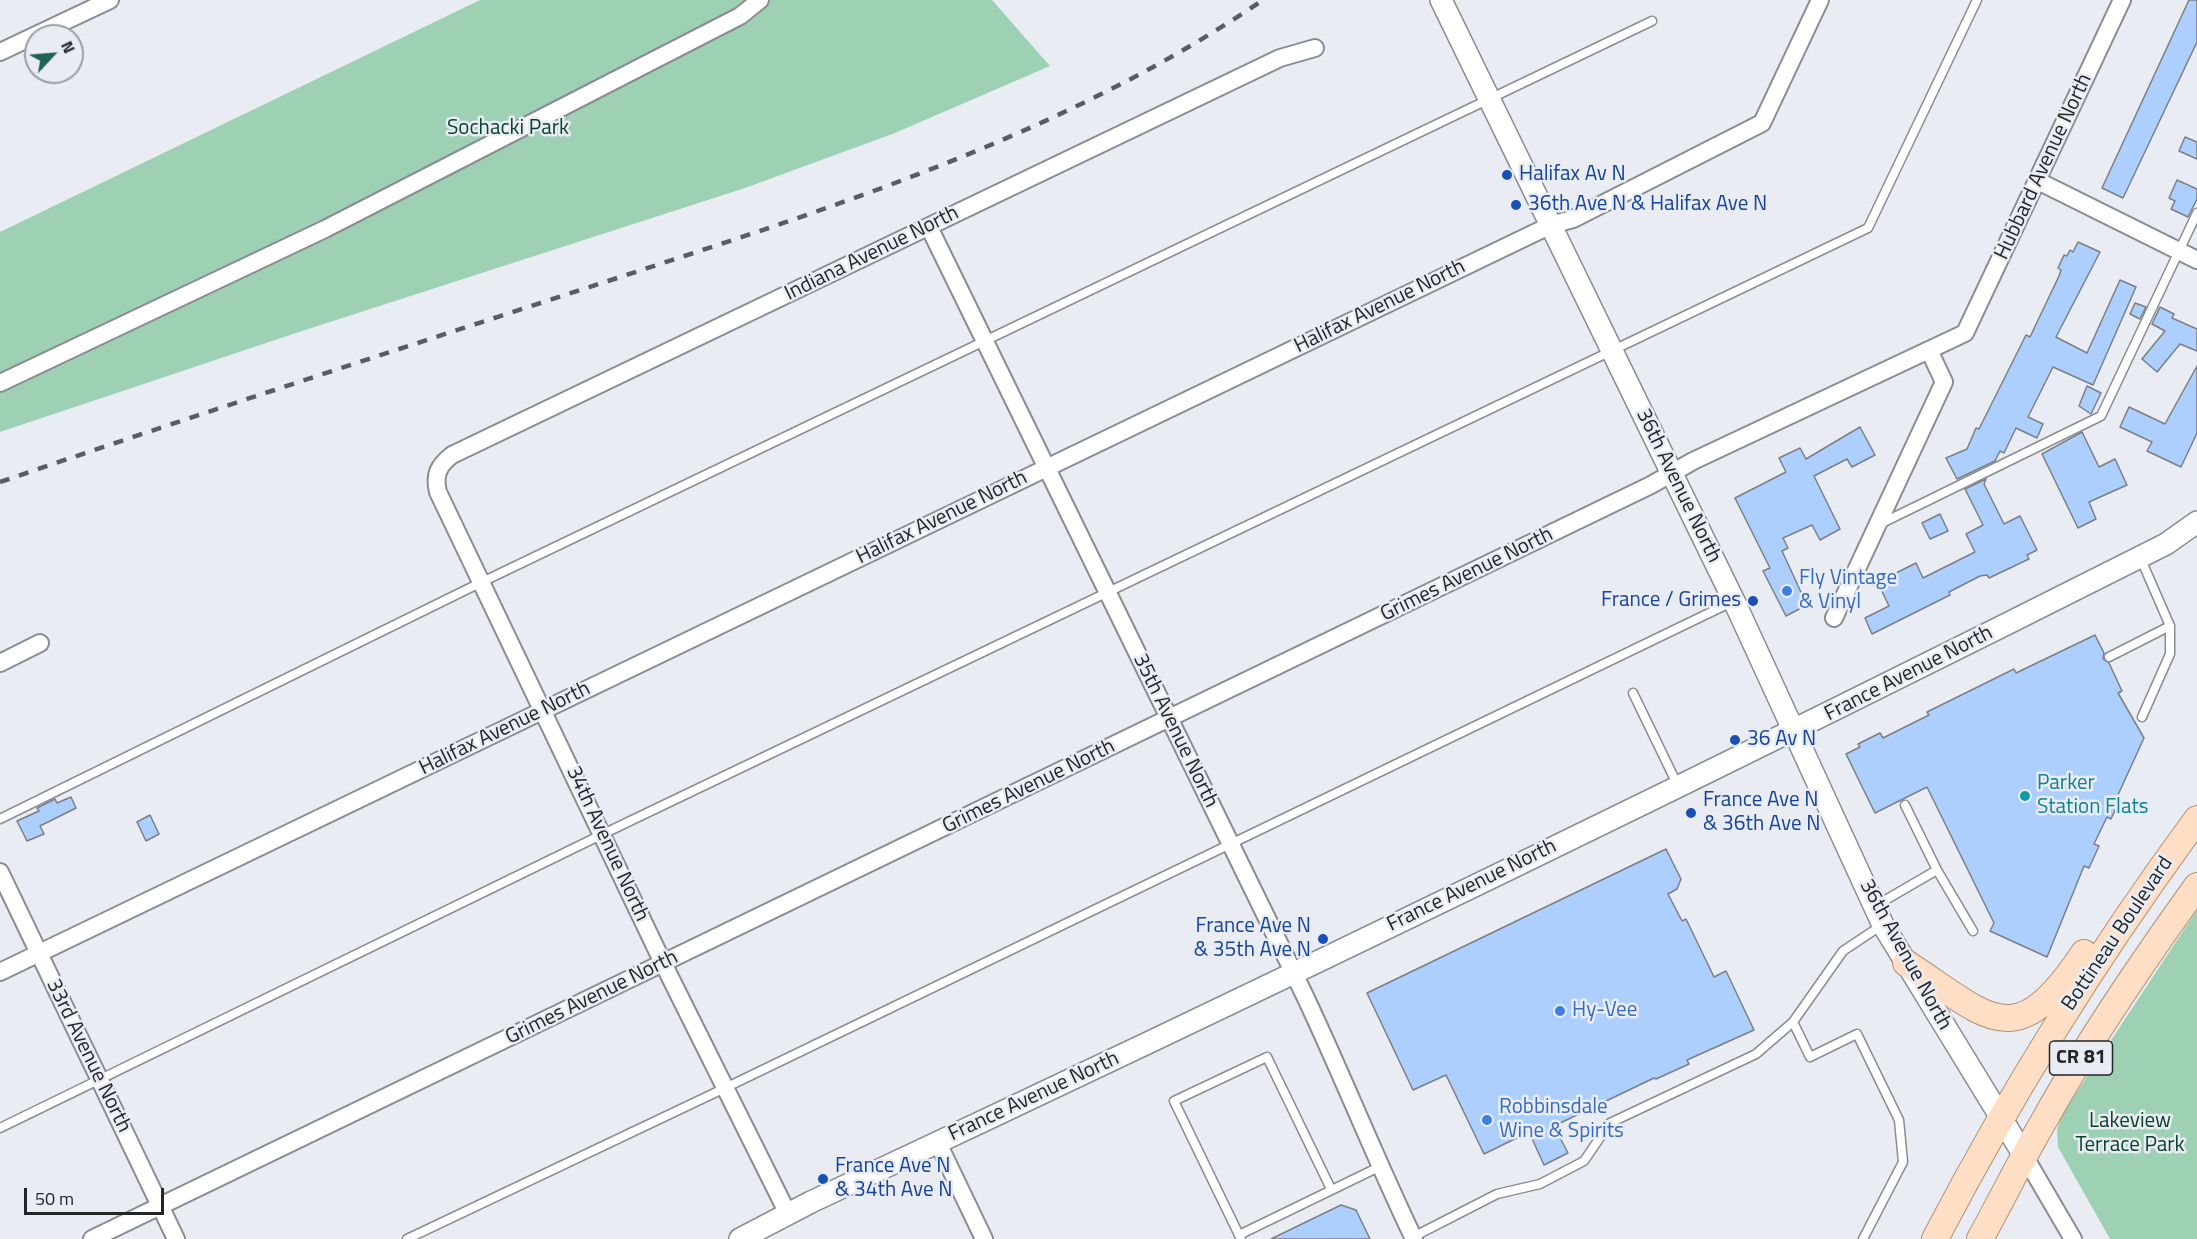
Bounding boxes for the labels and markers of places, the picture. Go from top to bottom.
place label: Halifax Av N [1519,162,1626,188]
marker: Halifax Av N [1500,168,1514,182]
place label: 36th Ave N & Halifax Ave N [1528,192,1767,218]
marker: 36th Ave N & Halifax Ave N [1509,198,1523,212]
place label: Fly Vintage & Vinyl [1799,566,1897,616]
marker: Fly Vintage & Vinyl [1780,584,1794,598]
place label: France / Grimes [1601,588,1741,614]
marker: France / Grimes [1746,594,1760,608]
place label: 36 Av N [1747,727,1816,753]
marker: 36 Av N [1728,733,1742,747]
place label: Parker Station Flats [2037,771,2149,821]
place label: France Ave N & 36th Ave N [1703,788,1820,838]
marker: Parker Station Flats [2018,789,2032,803]
marker: France Ave N & 36th Ave N [1684,806,1698,820]
place label: France Ave N & 35th Ave N [1194,914,1311,964]
marker: France Ave N & 35th Ave N [1316,932,1330,946]
place label: Hy-Vee [1572,998,1637,1024]
marker: Hy-Vee [1553,1004,1567,1018]
place label: Robbinsdale Wine & Spirits [1499,1095,1624,1145]
marker: Robbinsdale Wine & Spirits [1480,1113,1494,1127]
place label: France Ave N & 34th Ave N [835,1154,952,1204]
marker: France Ave N & 34th Ave N [816,1172,830,1186]

